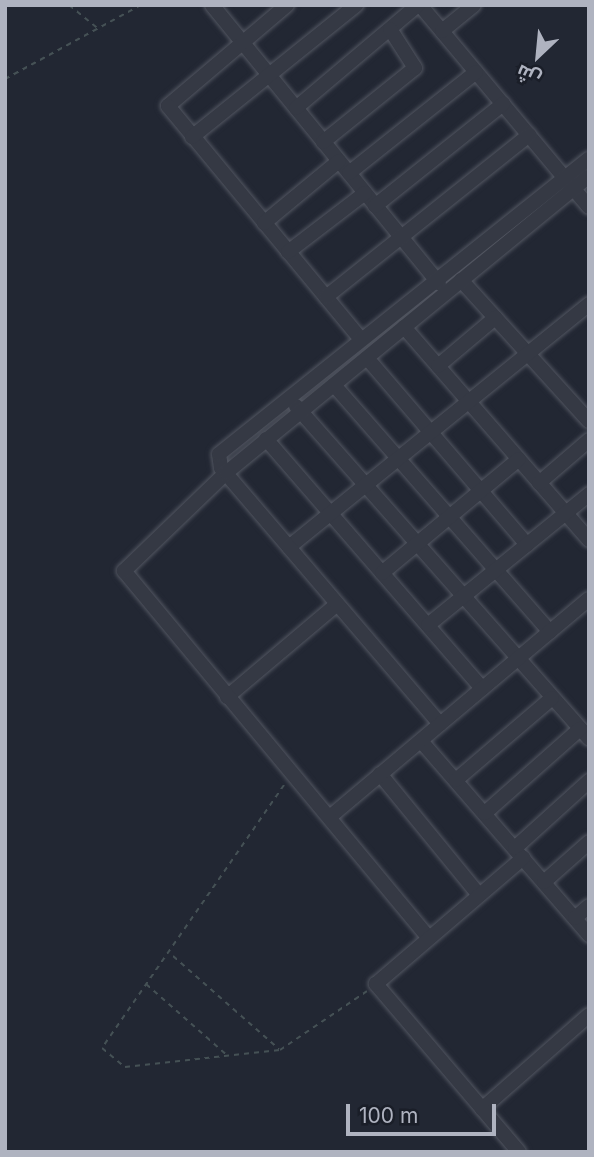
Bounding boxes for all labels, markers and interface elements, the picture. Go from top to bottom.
north arrow [503,21,573,91]
text: ش [513,60,545,91]
scale bar [349,1090,500,1134]
text: 100 m [359,1103,418,1128]

